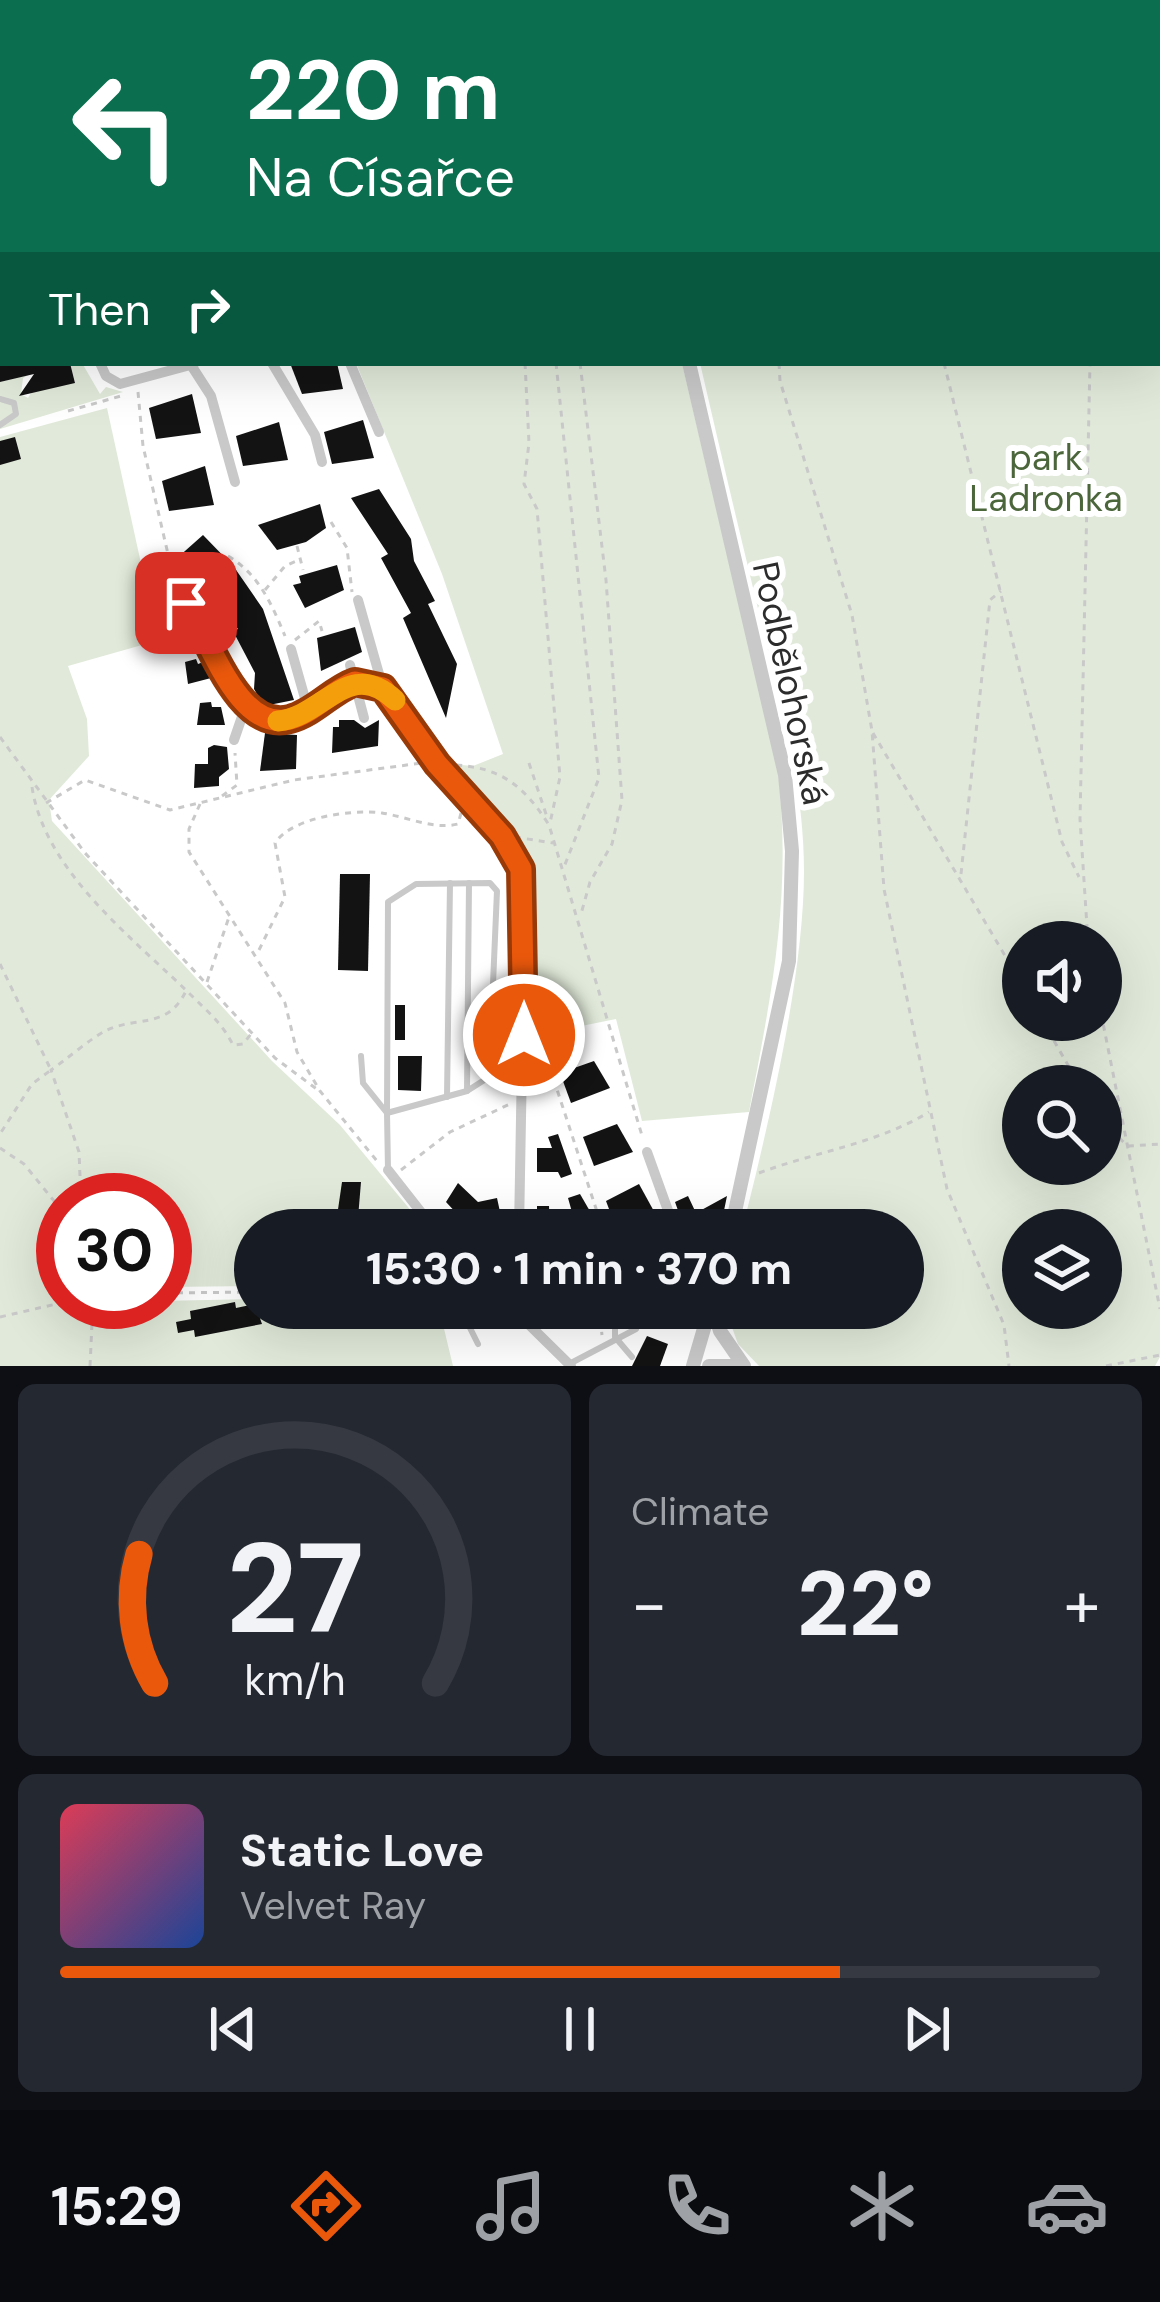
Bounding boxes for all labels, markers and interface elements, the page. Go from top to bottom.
text: 220 m [246,36,501,145]
icon: left [48,48,204,204]
text: Na Císařce [246,142,515,213]
icon: right [175,276,241,342]
text: Then [48,280,151,339]
park label: park Ladronka [969,434,1123,522]
pin [135,552,237,654]
street label: Podbělohorská [742,557,839,809]
icon: arrive [153,570,219,636]
map controls [1002,921,1122,1329]
button: sound [1002,921,1122,1041]
position arrow [461,972,587,1098]
button: search [1002,1065,1122,1185]
speed limit sign: 30 [36,1173,192,1329]
button: layers [1002,1209,1122,1329]
text: 15:30 · 1 min · 370 m [366,1239,792,1298]
text: Climate [631,1486,769,1537]
text: 27 [225,1508,364,1671]
text: 22° [797,1546,934,1663]
text: − [631,1562,667,1647]
text: + [1064,1562,1100,1647]
text: km/h [244,1652,345,1708]
text: Static Love [240,1821,484,1880]
text: Velvet Ray [240,1880,426,1931]
icon: previous [200,1996,266,2062]
icon: pause [547,1996,613,2062]
icon: next [894,1996,960,2062]
icon: directions [284,2164,368,2248]
icon: music [469,2164,553,2248]
icon: phone [655,2164,739,2248]
icon: climate [840,2164,924,2248]
icon: car [1025,2164,1109,2248]
text: 15:29 [51,2171,183,2242]

